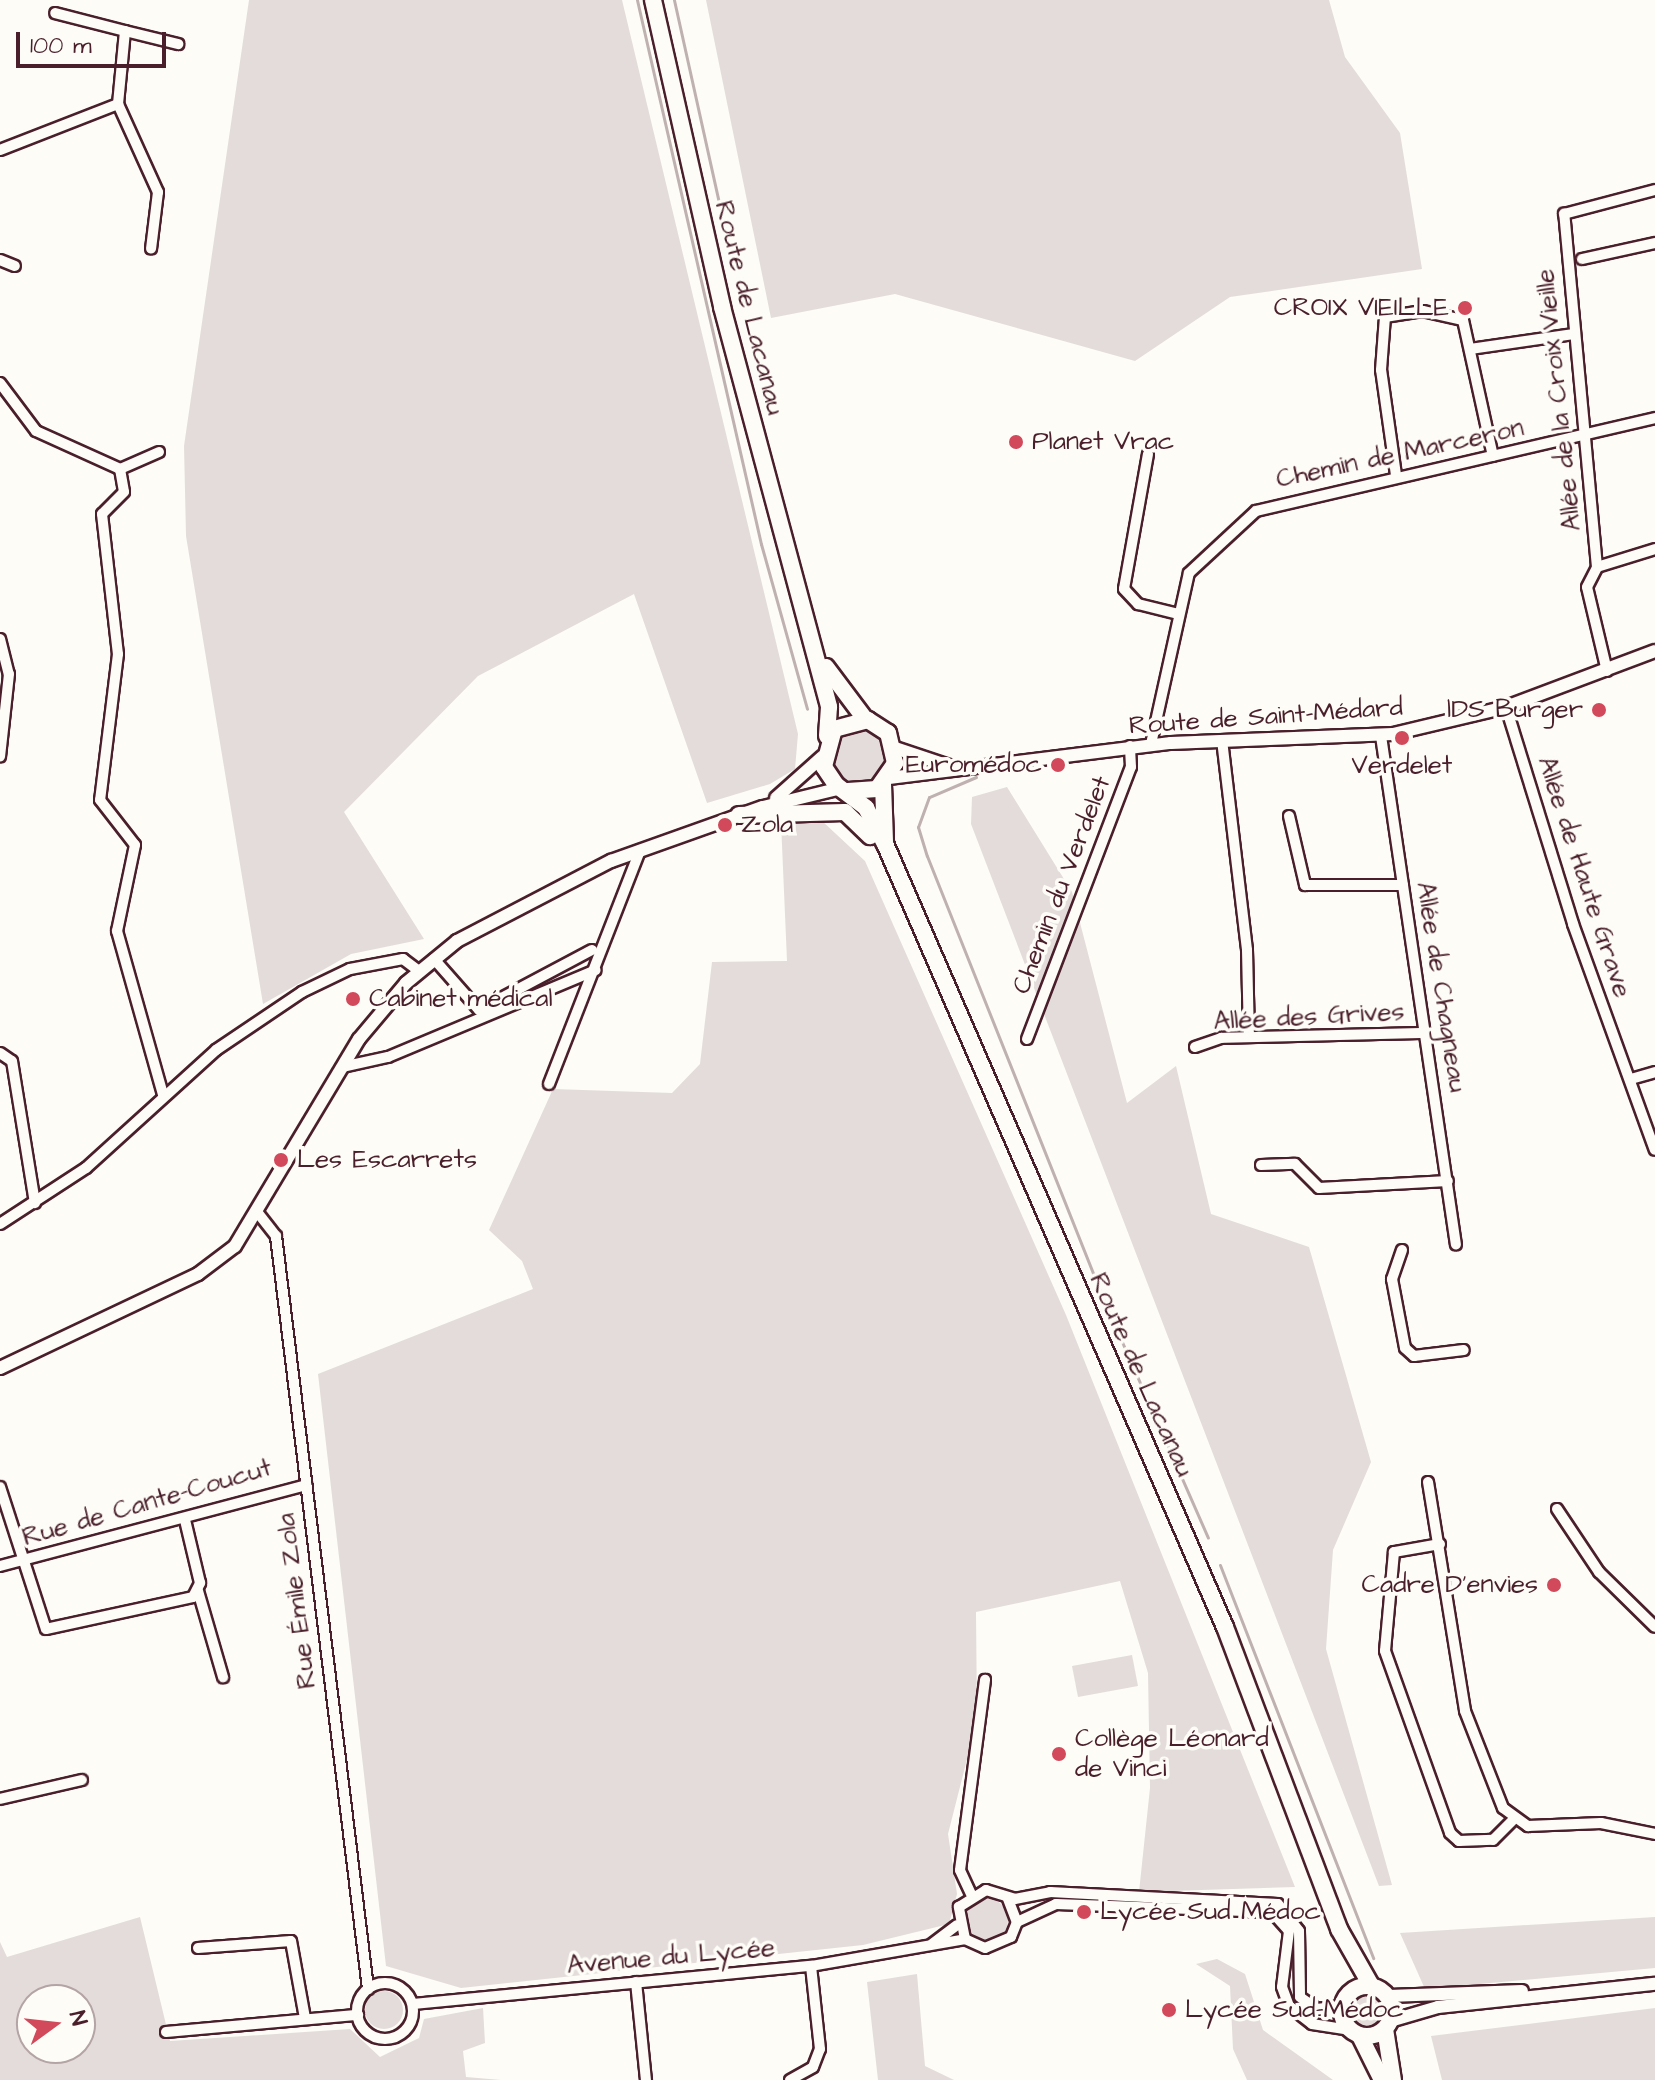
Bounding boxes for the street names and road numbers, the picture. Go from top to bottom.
street label: Route de Lacanau [707,198,791,418]
street label: Allée de la Croix Vieille [1530,267,1588,533]
street label: Chemin de Marceron [1273,413,1527,495]
street label: Route de Saint-Médard [1128,692,1404,742]
street label: Allée de Haute Grave [1530,753,1638,1001]
street label: Chemin du Verdelet [1006,772,1118,998]
street label: Allée de Chagneau [1409,880,1473,1094]
street label: Allée des Grives [1213,996,1405,1038]
street label: Route de Lacanau [1082,1268,1200,1482]
street label: Rue de Cante-Coucut [19,1452,275,1554]
street label: Rue Émile Zola [271,1511,323,1691]
street label: Avenue du Lycée [566,1932,776,1982]

